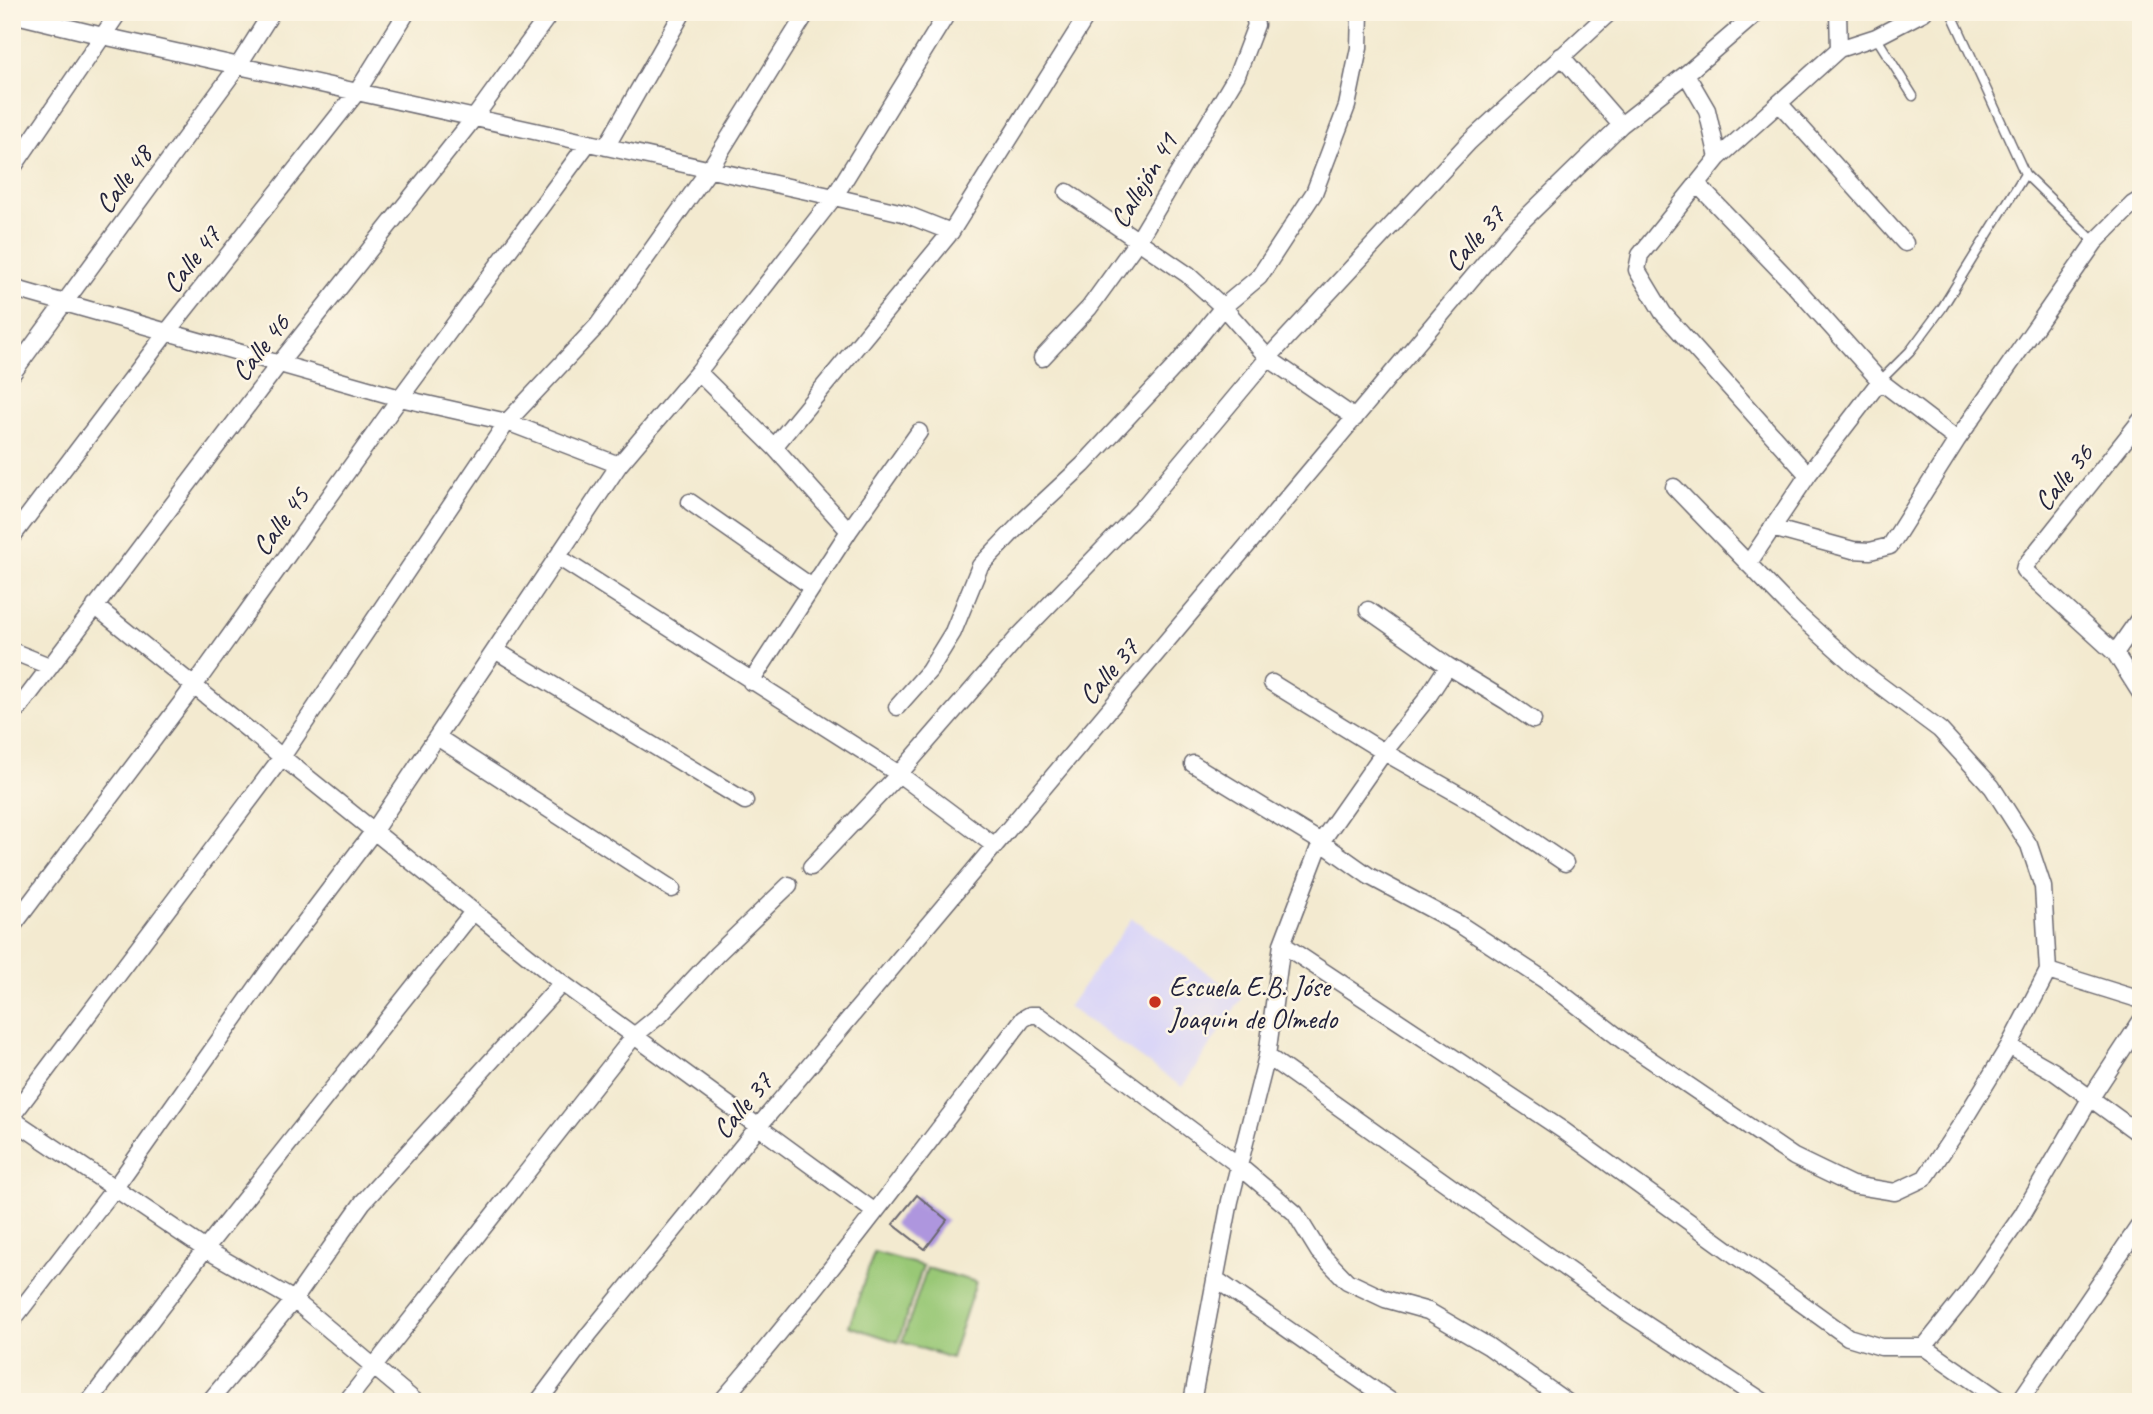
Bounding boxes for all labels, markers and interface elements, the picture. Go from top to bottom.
street label: Callejón 41 [1102,125,1186,234]
street label: Calle 48 [87,136,161,220]
street label: Calle 37 [1436,197,1513,278]
street label: Calle 47 [154,217,229,300]
street label: Calle 46 [223,305,298,388]
street label: Calle 36 [2026,436,2102,518]
street label: Calle 45 [244,479,318,562]
street label: Calle 37 [1071,630,1147,712]
place label: Escuela E.B. Jóse Joaquin de Olmedo [1167,969,1339,1036]
marker: Escuela E.B. Jóse Joaquin de Olmedo [1147,994,1163,1010]
street label: Calle 37 [705,1064,781,1146]

